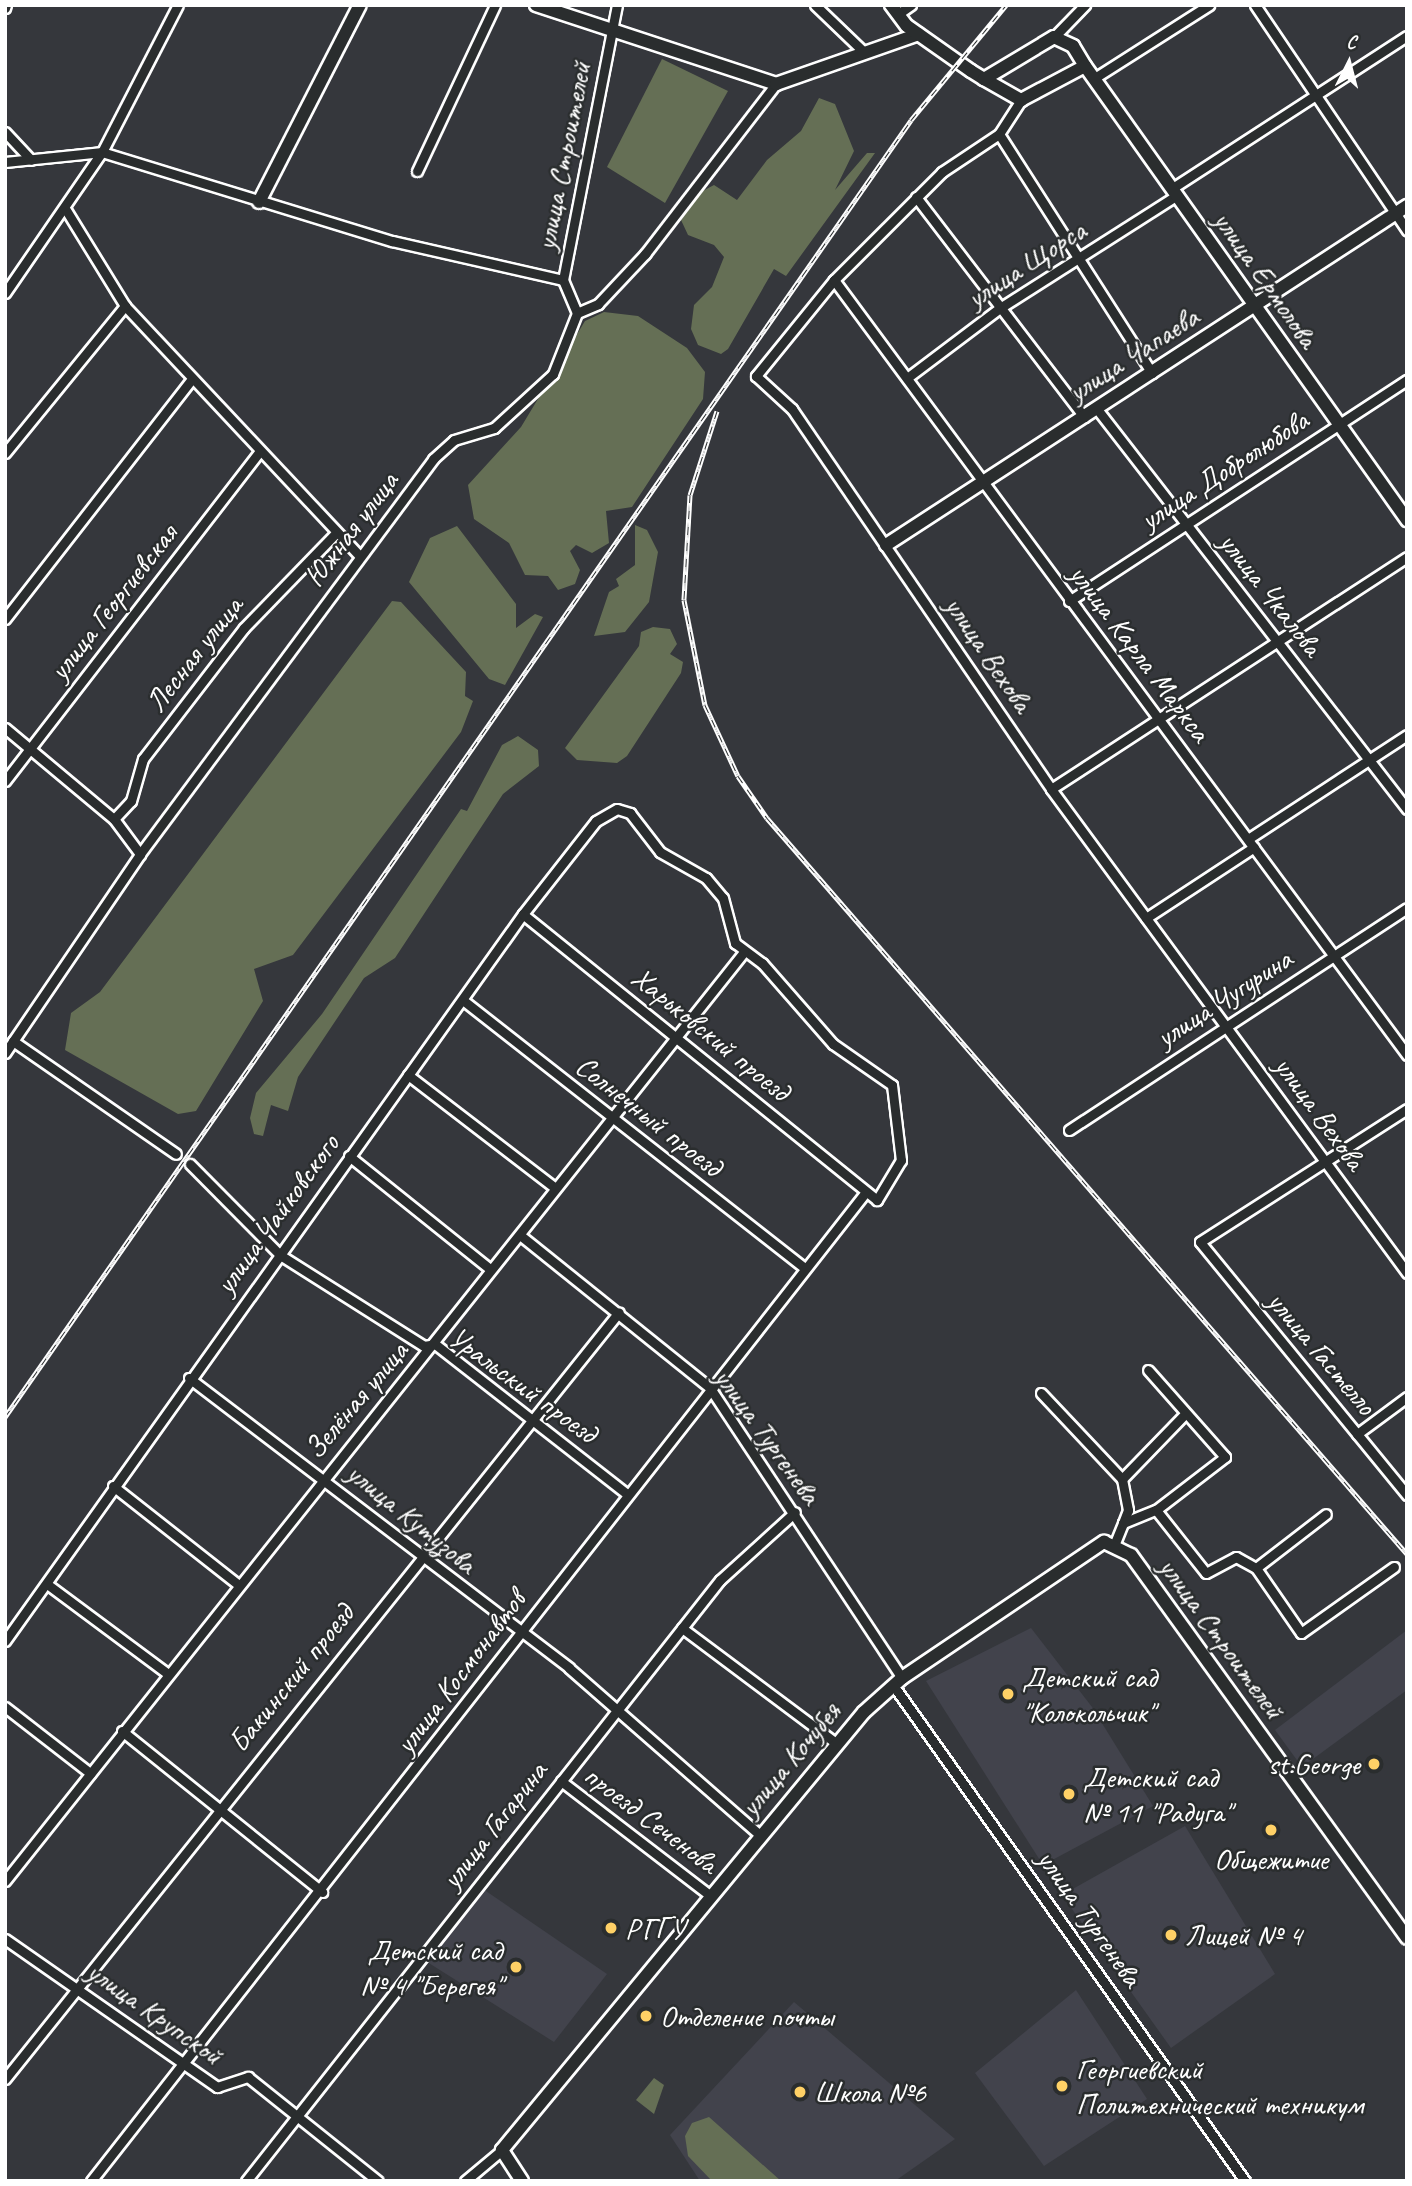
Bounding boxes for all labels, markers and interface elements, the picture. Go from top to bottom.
north arrow [1314,28,1384,98]
text: С [1345,30,1357,55]
street label: улица Строителей [527,60,599,252]
street label: улица Ермолова [1205,202,1327,356]
street label: улица Щорса [960,212,1092,316]
street label: улица Чапаева [1061,298,1205,410]
street label: улица Добролюбова [1133,402,1315,538]
street label: Южная улица [295,463,407,595]
street label: улица Георгиевская [41,517,185,687]
street label: улица Чкалова [1212,525,1330,663]
street label: улица Карла Маркса [1062,558,1218,748]
street label: Лесная улица [138,589,250,719]
street label: улица Вехова [937,589,1041,719]
street label: улица Чугурина [1149,940,1299,1056]
street label: Харьковский проезд [625,959,797,1109]
street label: Солнечный проезд [568,1048,730,1184]
street label: улица Вехова [1267,1049,1373,1177]
street label: улица Чайковского [207,1127,347,1301]
street label: улица Гастелло [1259,1282,1385,1424]
street label: Уральский проезд [442,1319,604,1451]
street label: Зелёная улица [295,1333,417,1467]
street label: улица Тургенева [706,1361,830,1511]
street label: улица Кутузова [340,1455,484,1581]
street label: улица Строителей [1152,1551,1292,1725]
street label: улица Космонавтов [386,1582,534,1762]
street label: Бакинский проезд [220,1597,362,1759]
place label: Детский сад "Колокольчик" [1022,1659,1157,1730]
marker: Детский сад "Колокольчик" [1000,1686,1016,1702]
street label: улица Кочубея [732,1695,848,1823]
place label: st.George [1268,1746,1360,1782]
street label: улица Гагарина [433,1754,555,1896]
marker: st.George [1366,1756,1382,1772]
street label: проезд Сеченова [577,1757,725,1881]
place label: Детский сад № 11 "Радуга" [1083,1759,1231,1829]
marker: Детский сад № 11 "Радуга" [1061,1786,1077,1802]
marker: Общежитие [1263,1822,1279,1838]
place label: Общежитие [1214,1841,1328,1877]
street label: улица Тургенева [1029,1842,1151,1994]
place label: РГГУ [625,1910,685,1946]
place label: Лицей № 4 [1185,1917,1302,1953]
marker: РГГУ [603,1920,619,1936]
marker: Лицей № 4 [1163,1927,1179,1943]
place label: Детский сад № 4 "Берегея" [360,1932,502,2002]
street label: улица Крупской [80,1953,230,2073]
marker: Детский сад № 4 "Берегея" [508,1959,524,1975]
place label: Отделение почты [660,1998,835,2034]
marker: Отделение почты [638,2008,654,2024]
place label: Георгиевский Политехнический техникум [1076,2051,1363,2122]
place label: Школа №6 [814,2074,926,2110]
marker: Георгиевский Политехнический техникум [1054,2078,1070,2094]
marker: Школа №6 [792,2084,808,2100]

